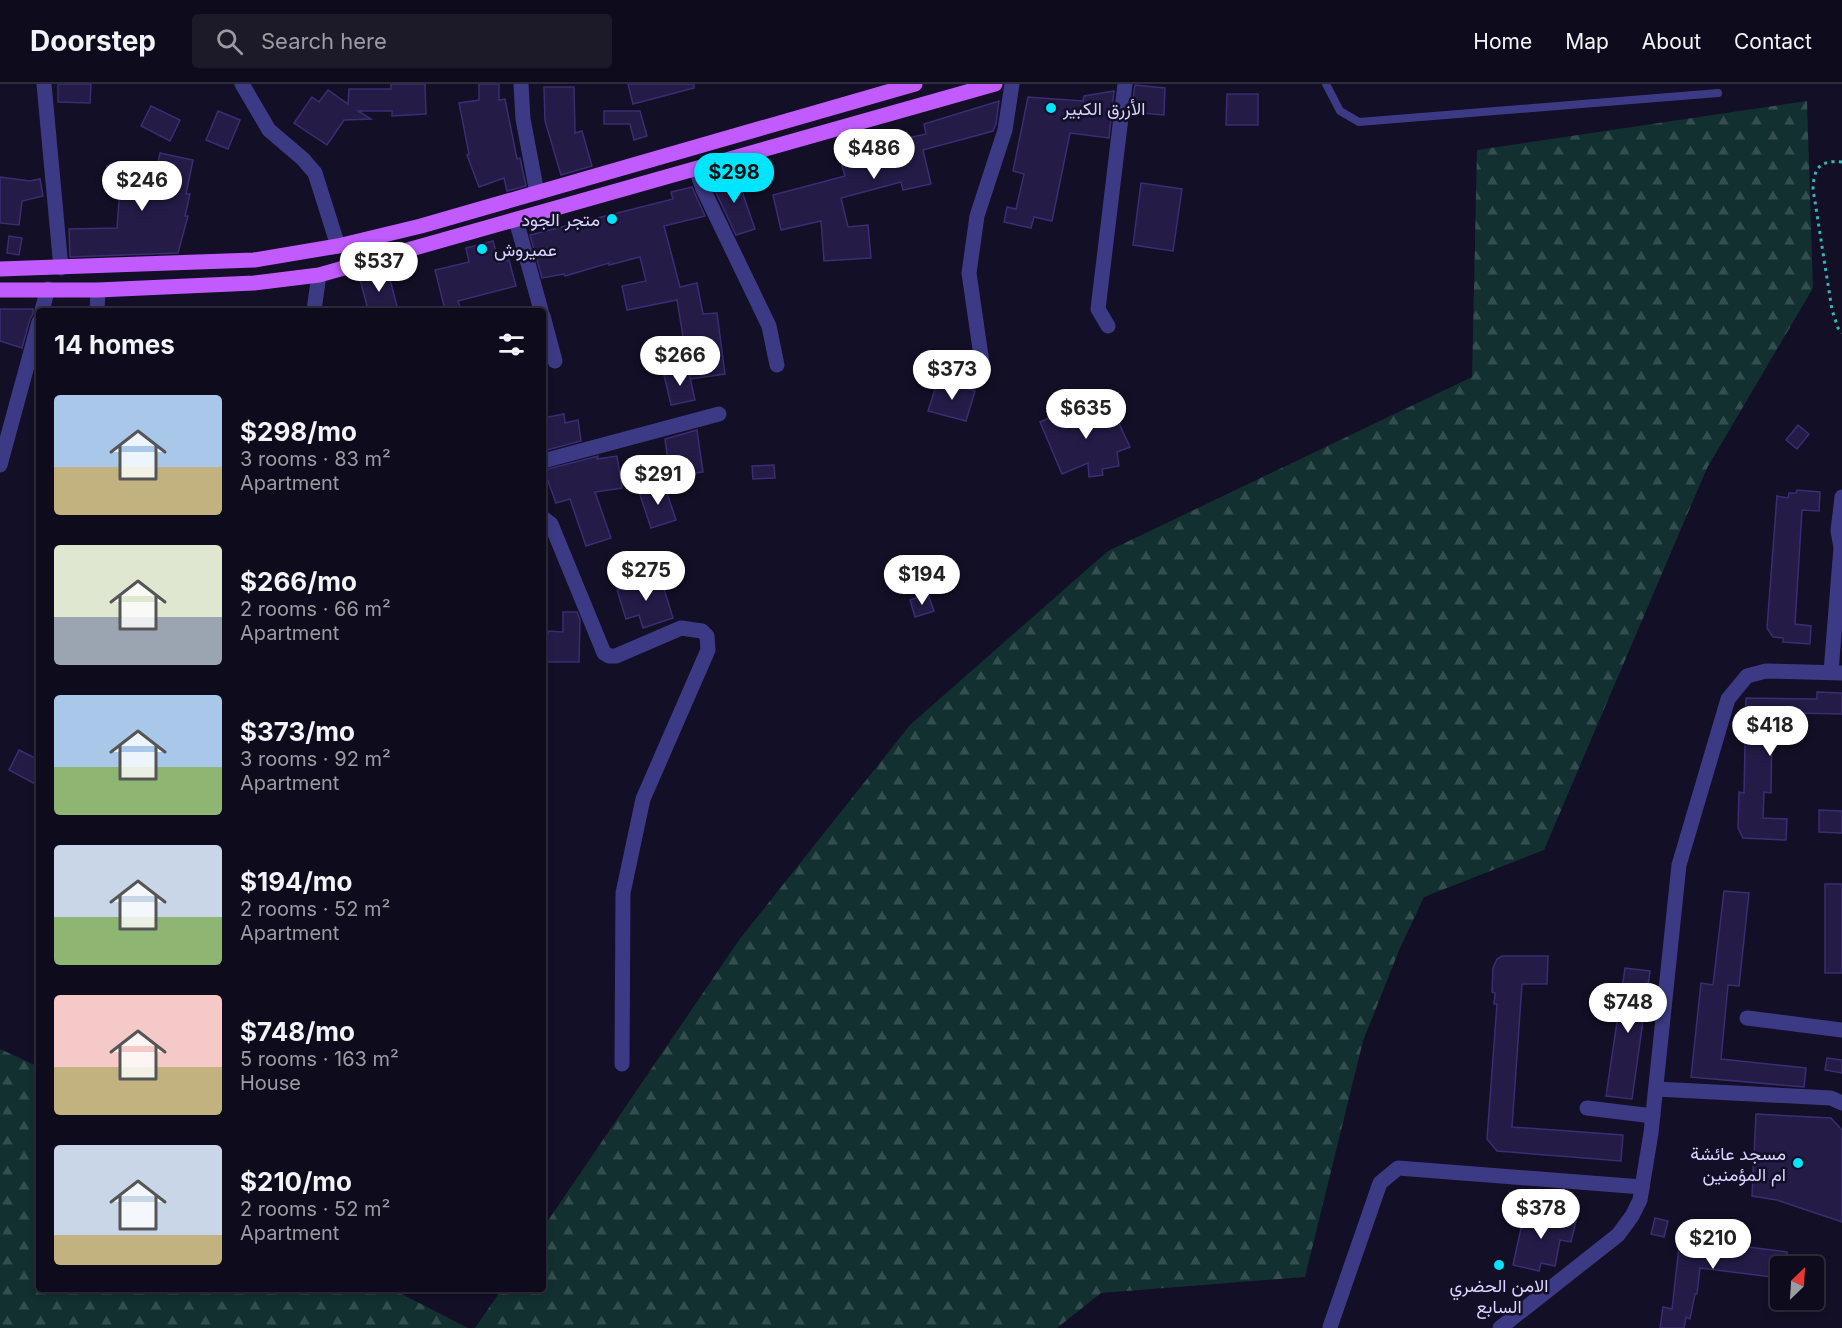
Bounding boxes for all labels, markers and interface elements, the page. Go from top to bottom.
search box [192,14,612,68]
text: Doorstep [30,24,156,58]
icon: search [213,25,246,58]
text: Search here [261,28,387,54]
text: Home [1473,29,1532,54]
text: Map [1565,29,1609,54]
text: About [1642,29,1701,54]
text: Contact [1734,29,1812,54]
place label: الأزرق الكبير [1062,98,1145,120]
marker: الأزرق الكبير [1044,101,1058,115]
pin: $486 [838,129,910,180]
text: $486 [848,136,900,160]
pin: $298 [698,153,770,204]
text: $298 [708,160,760,184]
pin: $246 [106,161,178,212]
text: $246 [116,168,168,192]
place label: متجر الجود [521,209,600,231]
marker: متجر الجود [605,212,619,226]
place label: عميروش [494,239,557,261]
pin: $537 [343,242,415,293]
marker: عميروش [475,242,489,256]
text: $537 [354,249,404,273]
icon: filters [495,328,528,361]
text: 14 homes [54,329,175,360]
pin: $266 [644,336,716,387]
text: $266 [654,343,706,367]
pin: $373 [916,350,988,401]
text: $373 [927,357,977,381]
pin: $635 [1050,389,1122,440]
text: $635 [1060,396,1112,420]
text: $298/mo [240,416,357,447]
icon: home [102,419,174,491]
text: 3 rooms · 83 m² [240,447,391,471]
pin: $291 [622,455,694,506]
text: $291 [634,462,682,486]
text: Apartment [240,471,339,495]
pin: $275 [610,551,682,602]
pin: $194 [886,555,958,606]
text: $275 [621,558,671,582]
text: $194 [898,562,946,586]
text: $266/mo [240,566,357,597]
icon: home [102,569,174,641]
text: 2 rooms · 66 m² [240,597,391,621]
text: Apartment [240,621,339,645]
pin: $418 [1734,706,1806,757]
text: $418 [1746,713,1794,737]
text: $373/mo [240,716,355,747]
icon: home [102,719,174,791]
text: 3 rooms · 92 m² [240,747,391,771]
text: Apartment [240,771,339,795]
text: $194/mo [240,866,352,897]
icon: home [102,869,174,941]
text: 2 rooms · 52 m² [240,897,390,921]
text: Apartment [240,921,339,945]
pin: $748 [1592,983,1664,1034]
text: $748 [1603,990,1653,1014]
text: $748/mo [240,1016,355,1047]
icon: home [102,1019,174,1091]
text: 5 rooms · 163 m² [240,1047,399,1071]
text: House [240,1071,301,1095]
place label: مسجد عائشة ام المؤمنين [1690,1143,1786,1187]
marker: مسجد عائشة ام المؤمنين [1791,1156,1805,1170]
text: $210/mo [240,1166,352,1197]
icon: home [102,1169,174,1241]
pin: $378 [1505,1189,1577,1240]
text: $378 [1516,1196,1566,1220]
text: 2 rooms · 52 m² [240,1197,390,1221]
pin: $210 [1677,1219,1749,1270]
text: Apartment [240,1221,339,1245]
text: $210 [1689,1226,1737,1250]
north arrow [1770,1256,1824,1310]
map controls [1770,1256,1824,1310]
marker: الامن الحضري السابع [1492,1258,1506,1272]
place label: الامن الحضري السابع [1450,1275,1548,1319]

